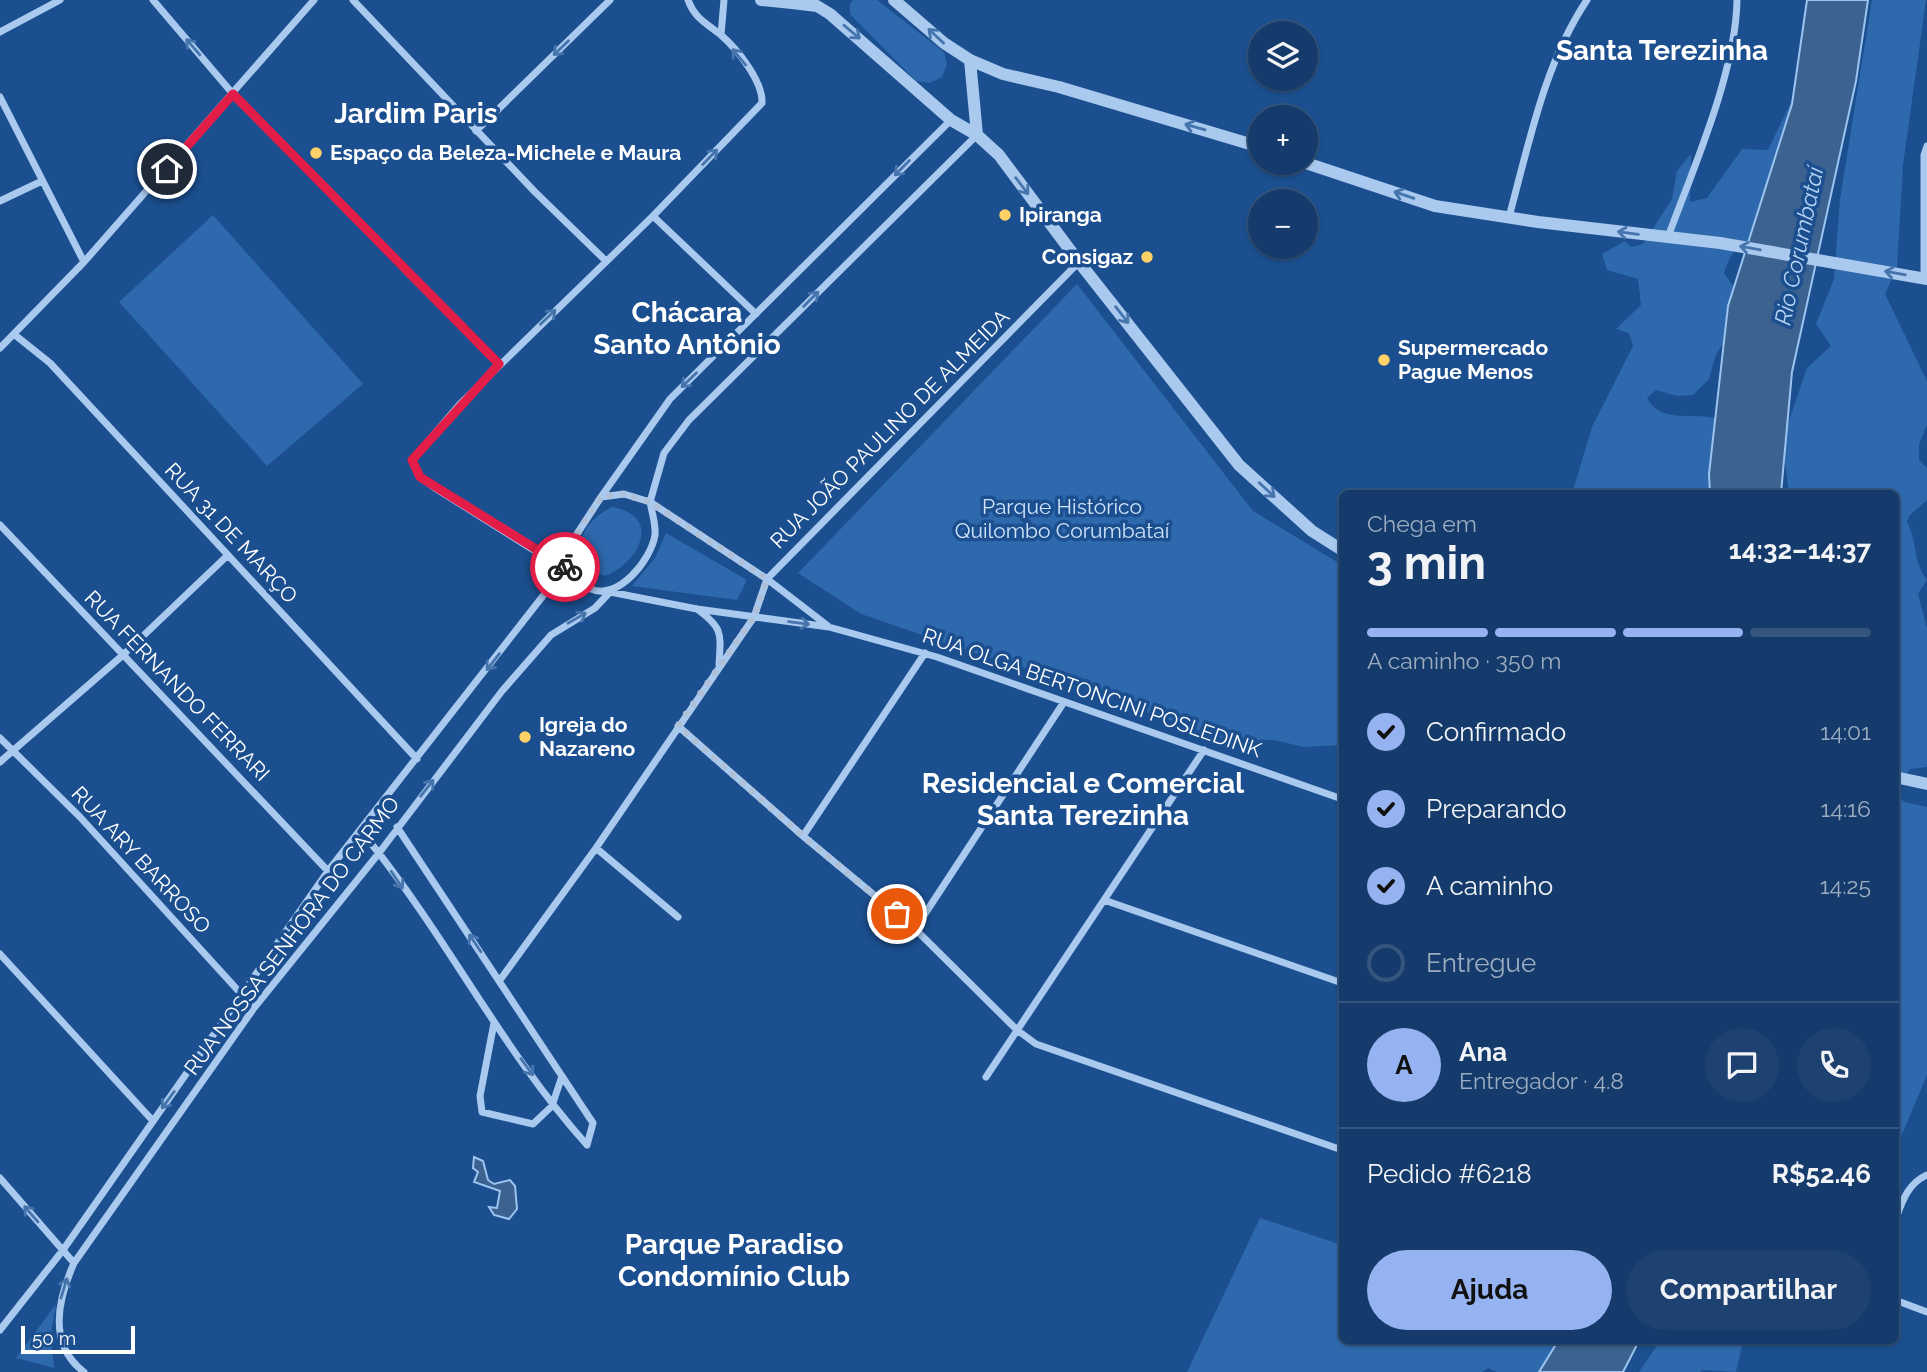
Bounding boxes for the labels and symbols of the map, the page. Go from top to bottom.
one-way arrow [842,24,860,40]
one-way arrow [927,28,945,44]
district label: Santa Terezinha [1556,34,1768,67]
one-way arrow [185,38,201,56]
one-way arrow [553,39,570,56]
one-way arrow [731,48,747,66]
district label: Jardim Paris [334,97,498,130]
one-way arrow [1184,119,1206,132]
pin [137,139,197,199]
place label: Espaço da Beleza-Michele e Maura [330,140,681,165]
marker: Espaço da Beleza-Michele e Maura [308,145,324,161]
one-way arrow [701,148,718,165]
one-way arrow [894,160,911,177]
water label: Rio Corumbataí [1769,162,1829,327]
one-way arrow [1015,176,1030,194]
one-way arrow [1393,188,1415,200]
place label: Ipiranga [1019,202,1102,227]
marker: Ipiranga [997,207,1013,223]
one-way arrow [1617,226,1639,239]
one-way arrow [1739,241,1762,254]
place label: Consigaz [1042,244,1133,269]
marker: Consigaz [1139,249,1155,265]
one-way arrow [1884,266,1907,280]
one-way arrow [802,290,819,307]
district label: Chácara Santo Antônio [593,296,781,361]
street label: RUA JOÃO PAULINO DE ALMEIDA [765,304,1014,553]
one-way arrow [1114,306,1130,324]
one-way arrow [539,308,556,325]
place label: Supermercado Pague Menos [1398,335,1548,384]
marker: Supermercado Pague Menos [1376,352,1392,368]
one-way arrow [680,372,697,389]
street label: RUA 31 DE MARÇO [160,457,303,608]
one-way arrow [1258,482,1276,498]
park label: Parque Histórico Quilombo Corumbataí [955,494,1170,543]
courier [530,532,600,602]
street label: RUA FERNANDO FERRARI [80,585,275,786]
one-way arrow [566,611,586,625]
one-way arrow [787,616,809,629]
street label: RUA OLGA BERTONCINI POSLEDINK [919,623,1265,763]
one-way arrow [485,652,500,670]
place label: Igreja do Nazareno [539,712,636,761]
marker: Igreja do Nazareno [517,729,533,745]
district label: Residencial e Comercial Santa Terezinha [922,767,1244,832]
one-way arrow [420,779,435,798]
street label: RUA ARY BARROSO [67,781,216,939]
street label: RUA NOSSA SENHORA DO CARMO [179,792,404,1080]
one-way arrow [390,870,404,889]
pin [867,884,927,944]
one-way arrow [468,934,483,953]
one-way arrow [519,1057,534,1076]
one-way arrow [161,1090,175,1109]
one-way arrow [23,1206,39,1224]
district label: Parque Paradiso Condomínio Club [618,1228,850,1293]
one-way arrow [59,1278,72,1300]
scale bar [21,1323,135,1355]

